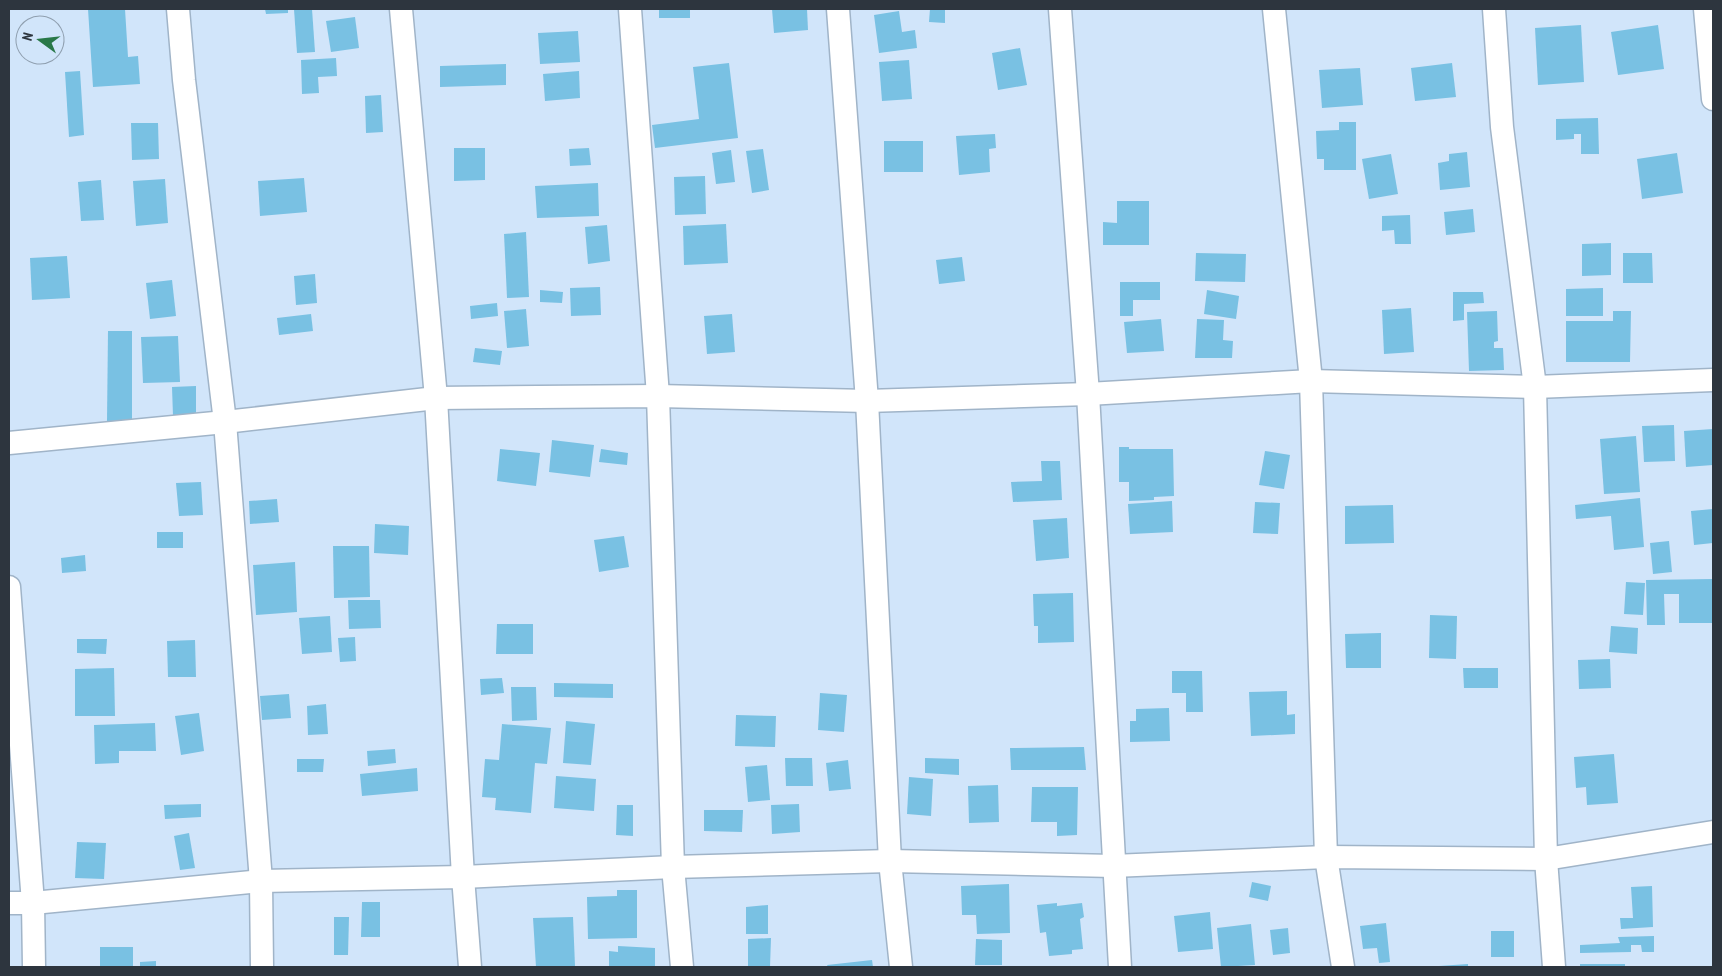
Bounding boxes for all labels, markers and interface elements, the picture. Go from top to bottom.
north arrow [15,15,65,65]
text: N [18,31,37,43]

